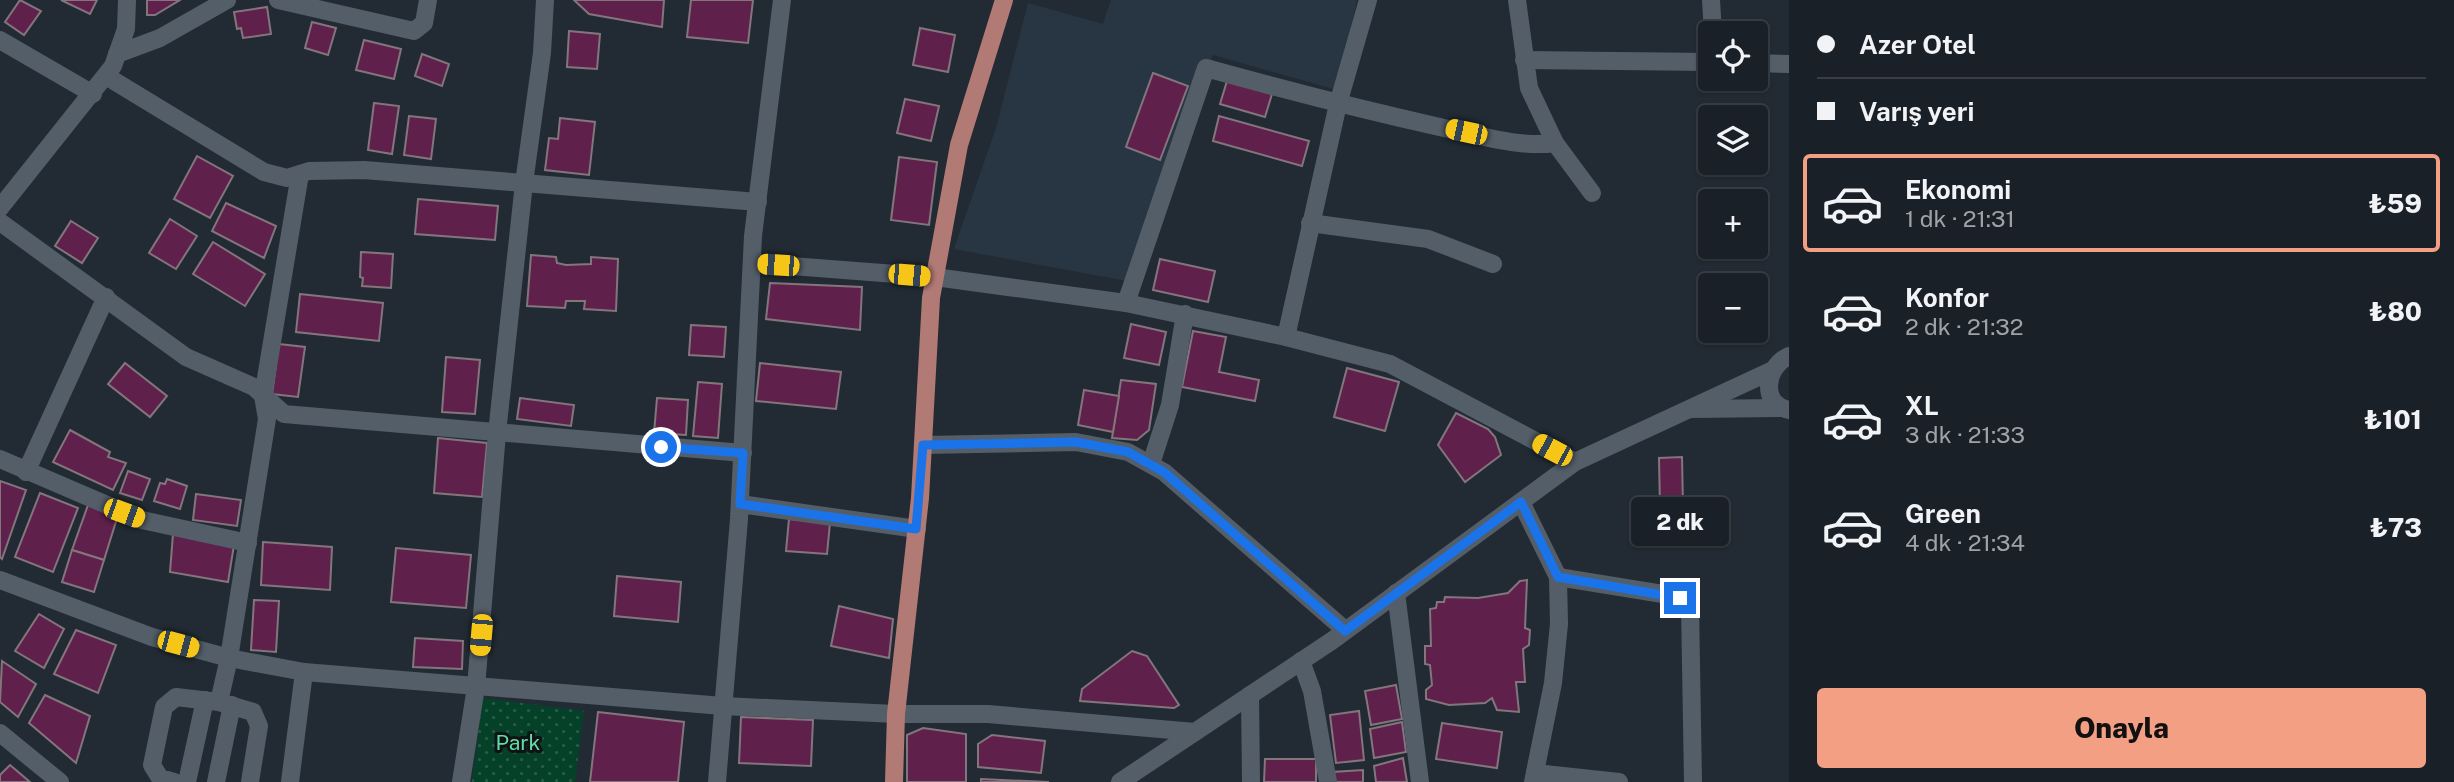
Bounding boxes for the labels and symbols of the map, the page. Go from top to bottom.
car [1444,117,1489,147]
car [757,253,800,277]
car [888,263,931,287]
route start [645,431,677,463]
car [1529,431,1576,469]
car [101,496,148,530]
callout: 2 dk [1631,496,1729,546]
route end [1664,582,1696,614]
car [469,613,494,657]
car [155,628,202,660]
park label: Park [496,730,541,755]

